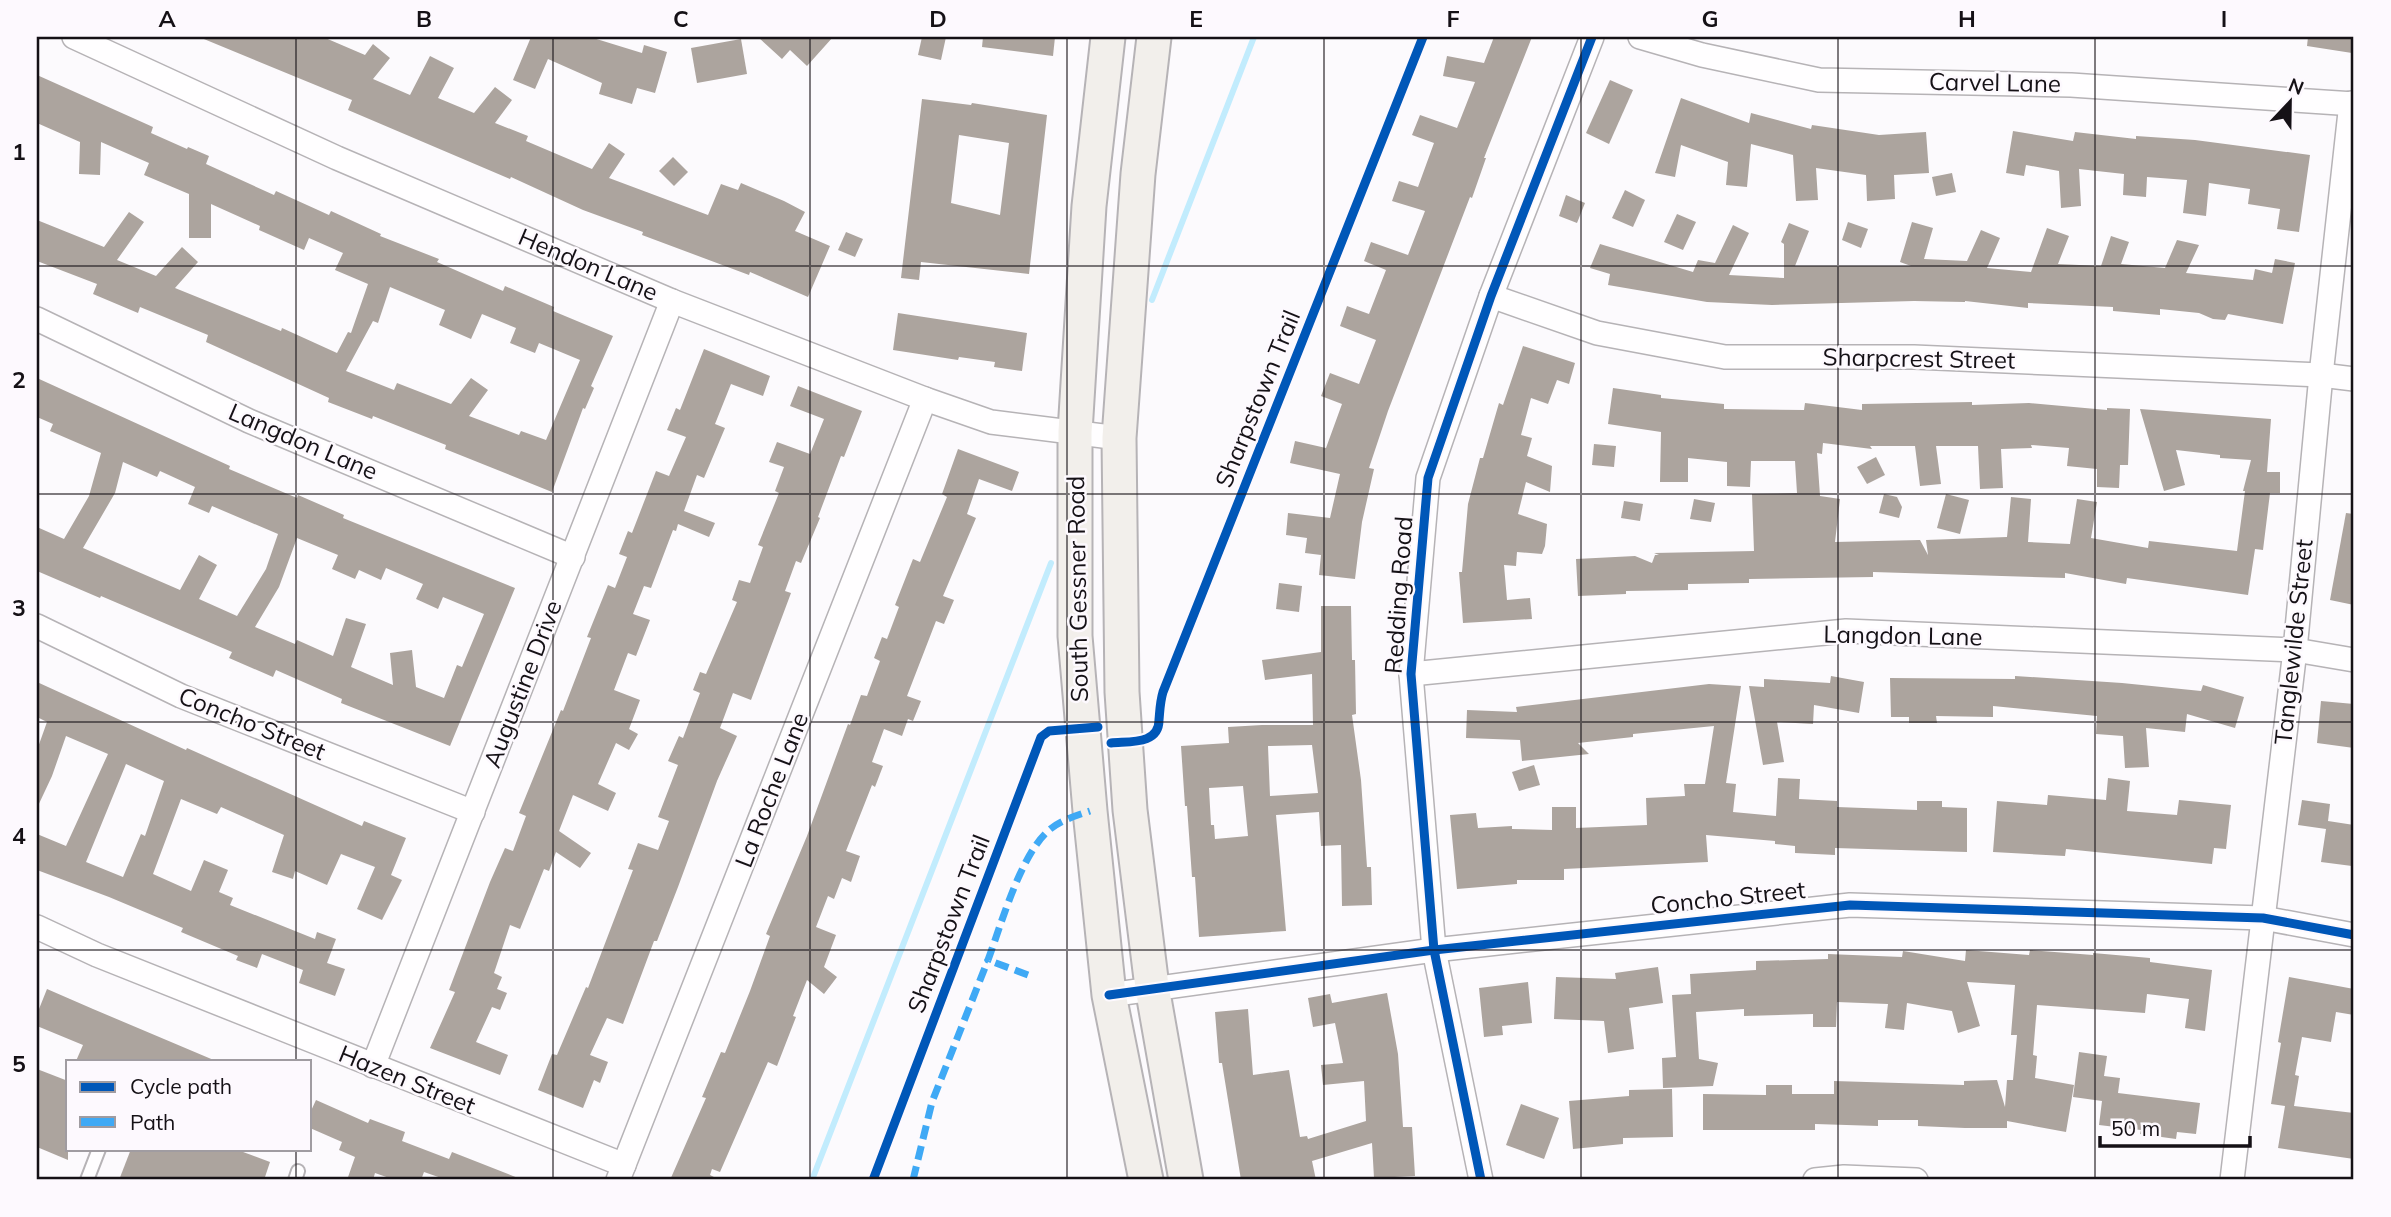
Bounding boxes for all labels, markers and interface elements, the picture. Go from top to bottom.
text: A [158,4,176,33]
text: B [416,4,432,33]
text: C [673,4,689,33]
text: D [929,4,947,33]
text: E [1189,4,1203,33]
text: F [1446,4,1460,33]
text: G [1701,4,1719,33]
text: H [1958,4,1976,33]
text: I [2221,4,2227,33]
street label: Carvel Lane [1929,66,2061,98]
north arrow [2254,66,2324,136]
text: N [2285,72,2308,100]
text: 1 [12,137,26,166]
street label: Hendon Lane [514,221,663,307]
street label: Sharpstown Trail [1208,306,1306,492]
street label: Sharpcrest Street [1822,341,2016,375]
text: 2 [12,365,26,394]
street label: Langdon Lane [224,396,382,486]
street label: South Gessner Road [1060,475,1094,703]
street label: Redding Road [1378,515,1418,675]
street label: Tanglewilde Street [2267,538,2319,746]
text: 3 [12,593,26,622]
street label: Augustine Drive [476,596,568,772]
street label: Langdon Lane [1823,619,1983,651]
street label: Concho Street [175,680,330,766]
street label: La Roche Lane [728,708,814,871]
text: 4 [12,821,26,850]
street label: Sharpstown Trail [900,830,996,1017]
street label: Concho Street [1649,874,1807,920]
street label: Hazen Street [335,1038,480,1120]
text: 5 [12,1049,26,1078]
legend [66,1060,312,1150]
text: Cycle path [130,1073,232,1099]
scale bar [2100,1105,2251,1149]
text: Path [130,1109,175,1135]
text: 50 m [2111,1115,2160,1141]

